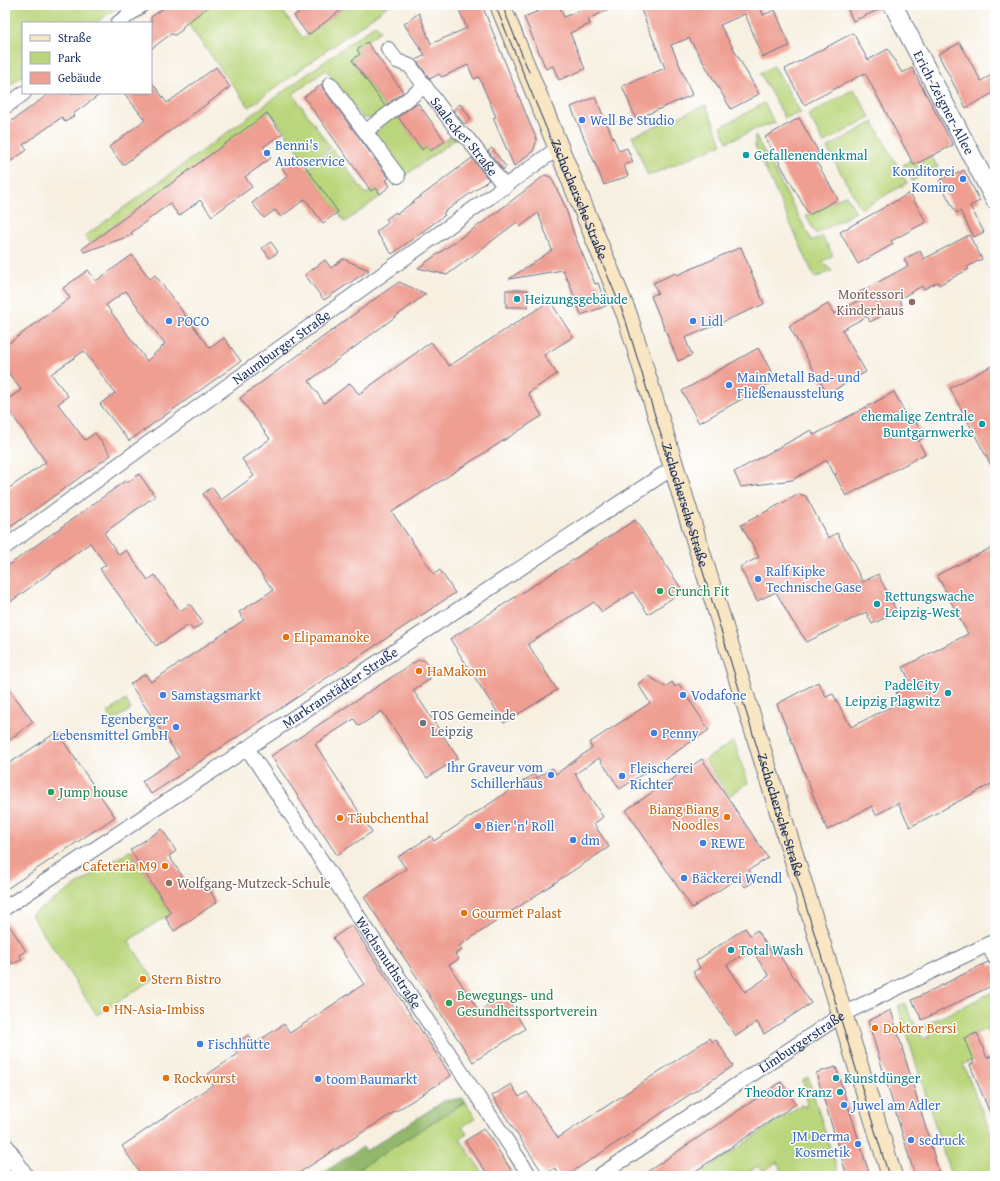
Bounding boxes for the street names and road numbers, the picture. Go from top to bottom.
street label: Erich-Zeigner-Allee [908,47,980,158]
street label: Saalecker Straße [426,92,503,181]
street label: Zschochersche Straße [546,136,613,263]
street label: Naumburger Straße [228,305,335,389]
street label: Zschochersche Straße [657,441,714,570]
street label: Markranstädter Straße [278,642,402,733]
street label: Zschochersche Straße [752,751,809,879]
street label: Wachsmuthstraße [351,912,427,1013]
street label: Limburgerstraße [754,1005,849,1078]

